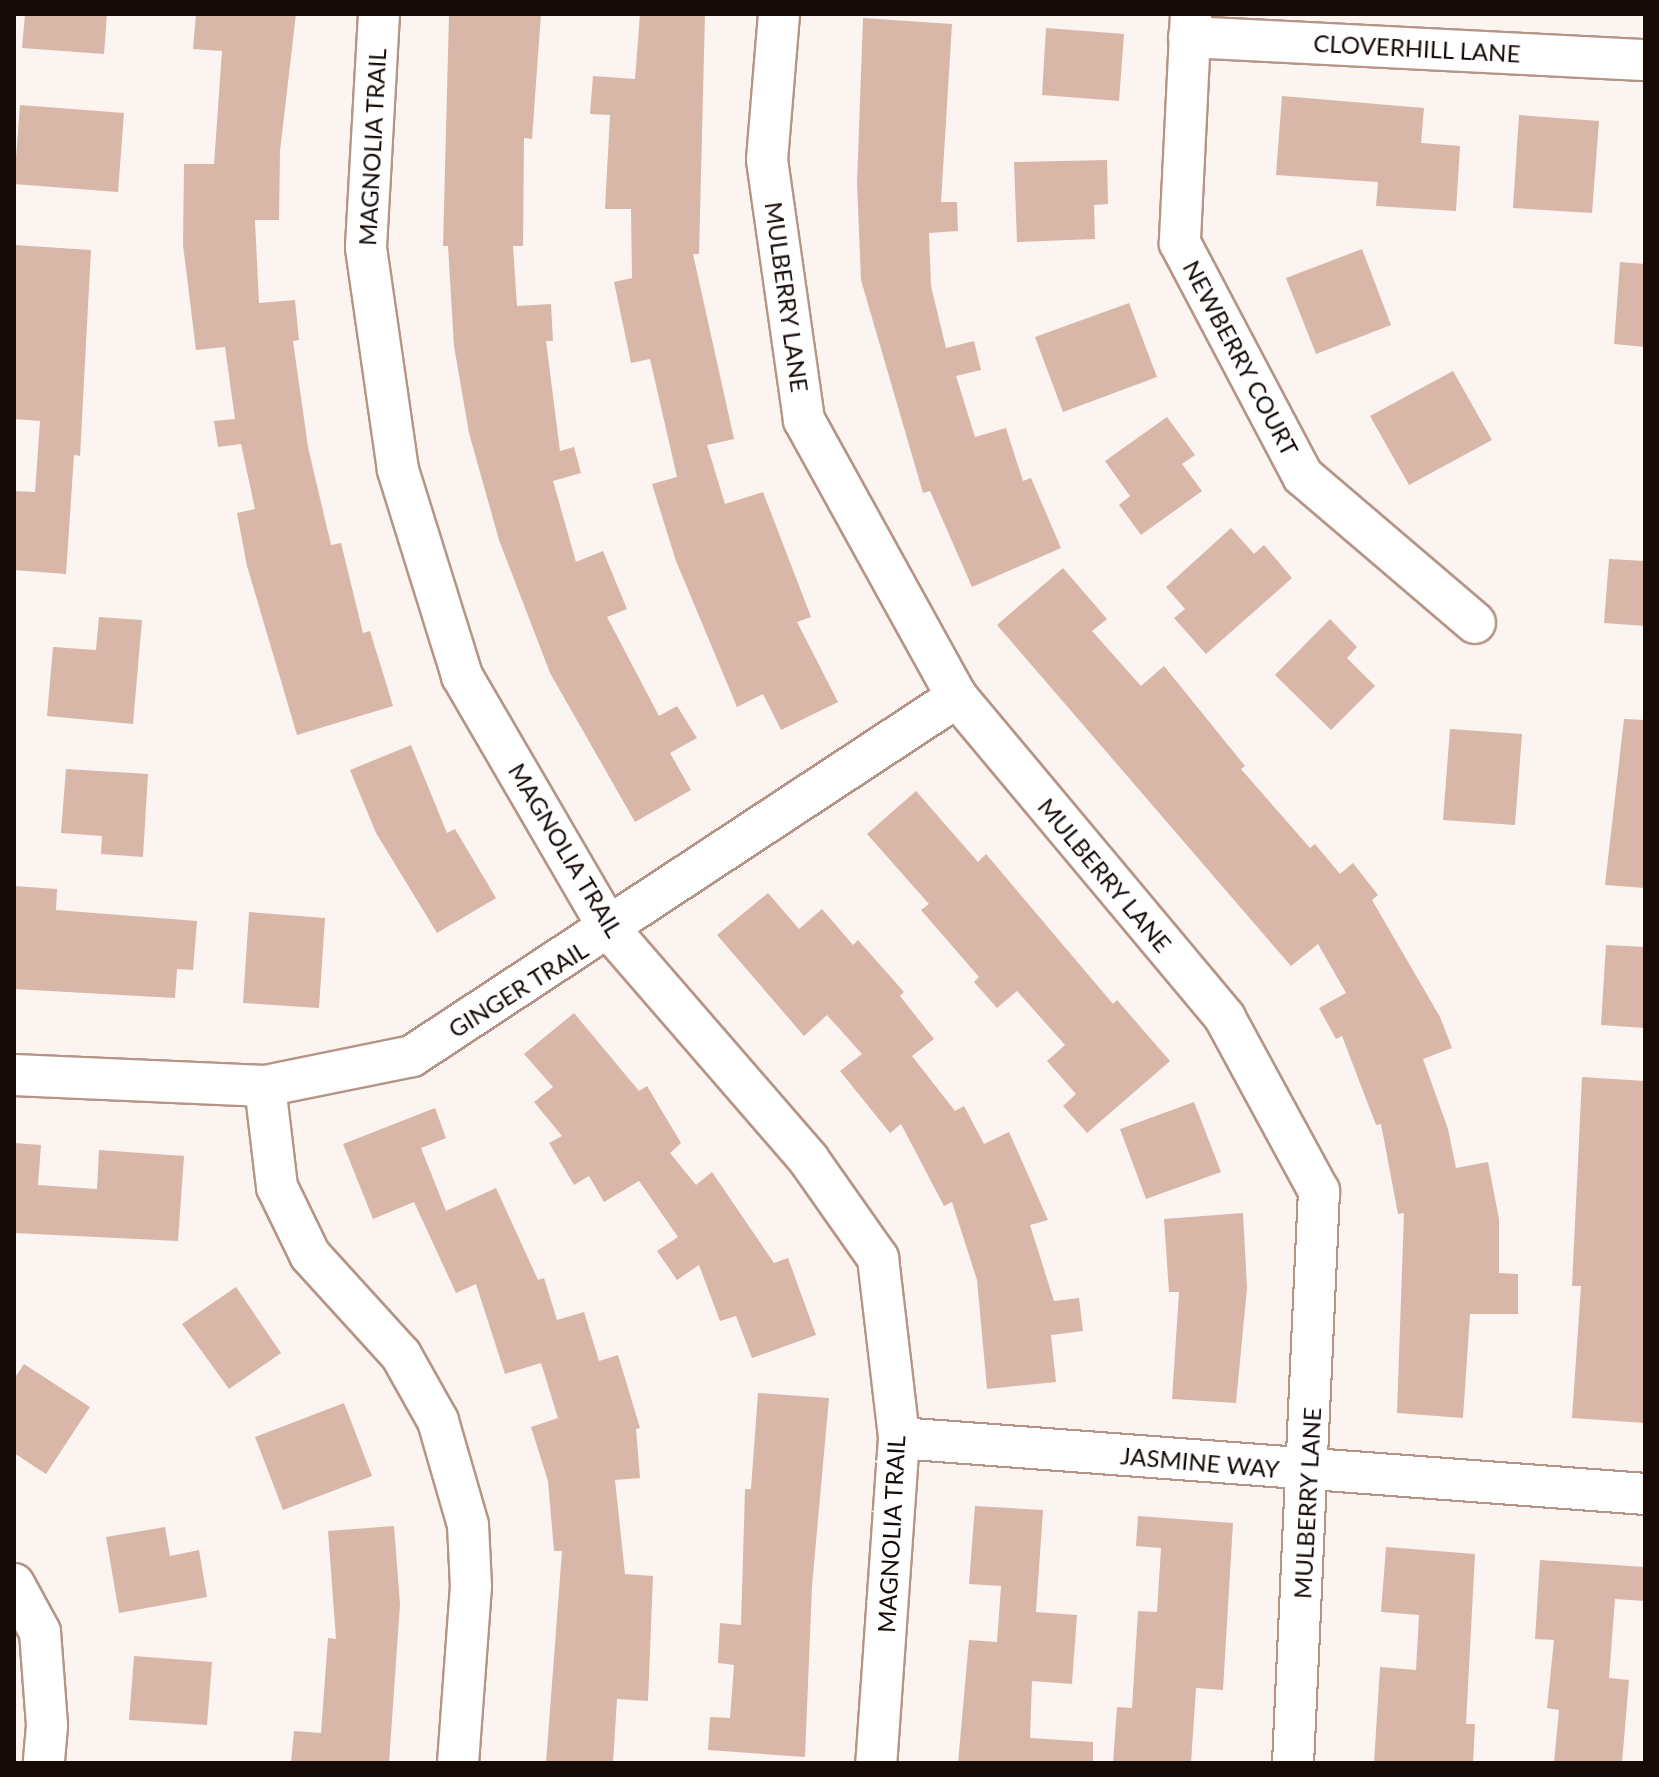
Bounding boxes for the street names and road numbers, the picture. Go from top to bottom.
street label: CLOVERHILL LANE [1312,28,1522,68]
street label: MAGNOLIA TRAIL [352,47,392,247]
street label: MULBERRY LANE [759,199,815,395]
street label: NEWBERRY COURT [1177,255,1305,461]
street label: MAGNOLIA TRAIL [502,757,630,943]
street label: MULBERRY LANE [1032,792,1178,958]
street label: GINGER TRAIL [443,934,593,1044]
street label: MULBERRY LANE [1288,1406,1326,1600]
street label: MAGNOLIA TRAIL [871,1434,911,1634]
street label: JASMINE WAY [1119,1441,1281,1483]

